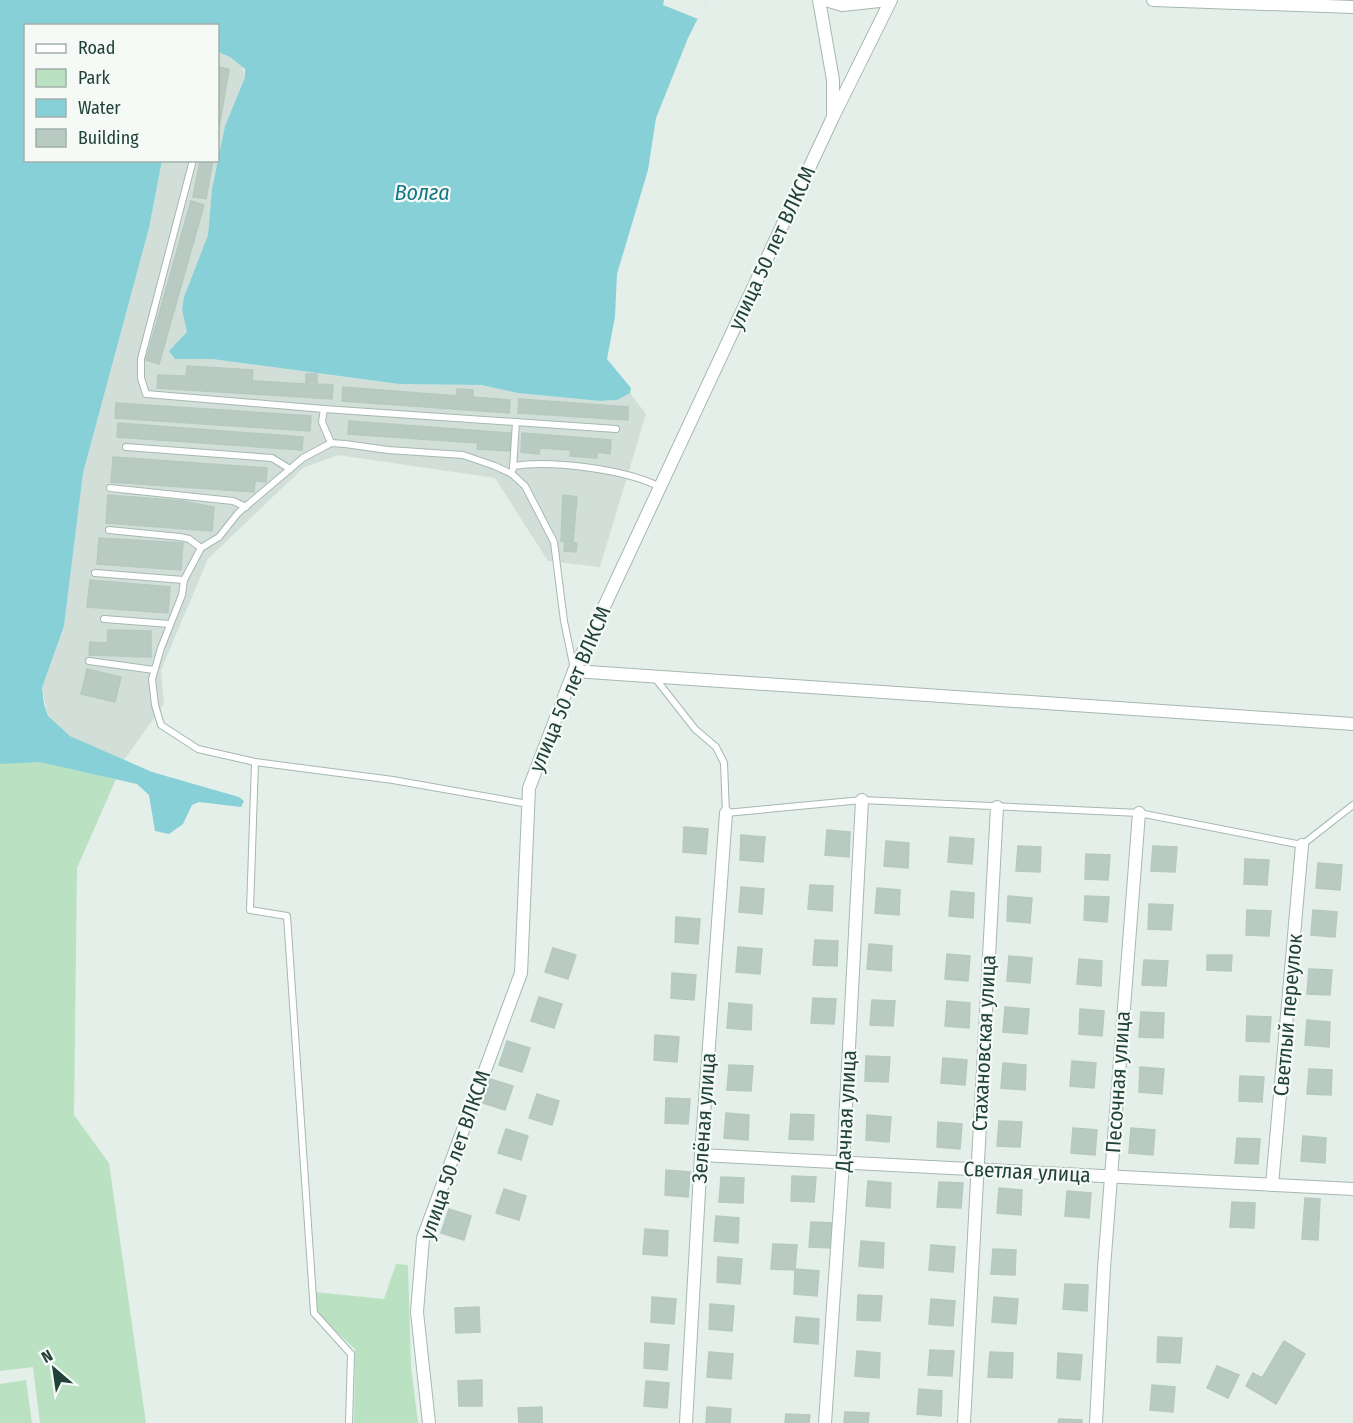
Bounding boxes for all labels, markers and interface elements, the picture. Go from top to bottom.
legend [24,24,219,162]
text: Road [78,37,115,59]
text: Park [78,67,111,89]
text: Water [78,97,121,119]
text: Building [78,127,139,149]
street label: улица 50 лет ВЛКСМ [723,162,821,334]
water label: Волга [394,179,450,206]
street label: улица 50 лет ВЛКСМ [523,602,617,776]
street label: Светлый переулок [1268,933,1308,1097]
street label: Стахановская улица [966,954,1002,1132]
street label: Песочная улица [1100,1010,1136,1154]
street label: Дачная улица [830,1050,862,1173]
street label: Зелёная улица [686,1052,722,1184]
street label: улица 50 лет ВЛКСМ [414,1067,496,1243]
street label: Светлая улица [963,1156,1091,1188]
north arrow [24,1339,84,1399]
text: N [38,1346,56,1367]

